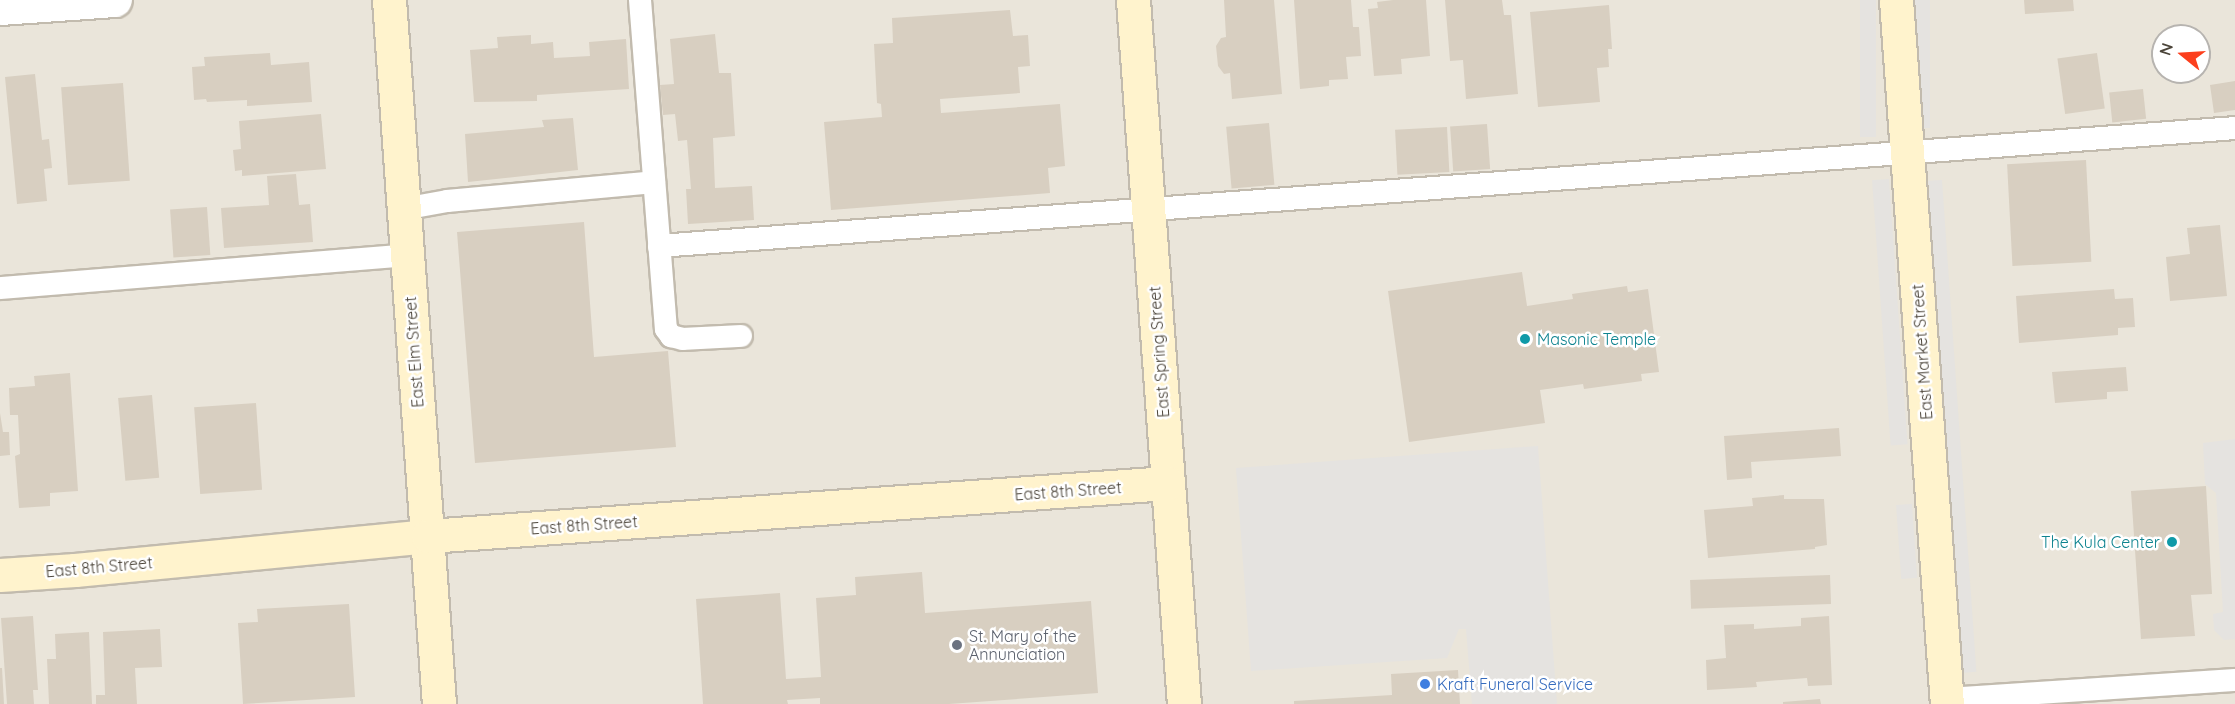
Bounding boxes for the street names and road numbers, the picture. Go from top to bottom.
street label: East Market Street [1908,284,1936,420]
street label: East Spring Street [1145,286,1173,418]
street label: East Elm Street [401,296,427,408]
street label: East 8th Street [1014,478,1122,504]
street label: East 8th Street [530,512,638,538]
street label: East 8th Street [45,553,153,581]

